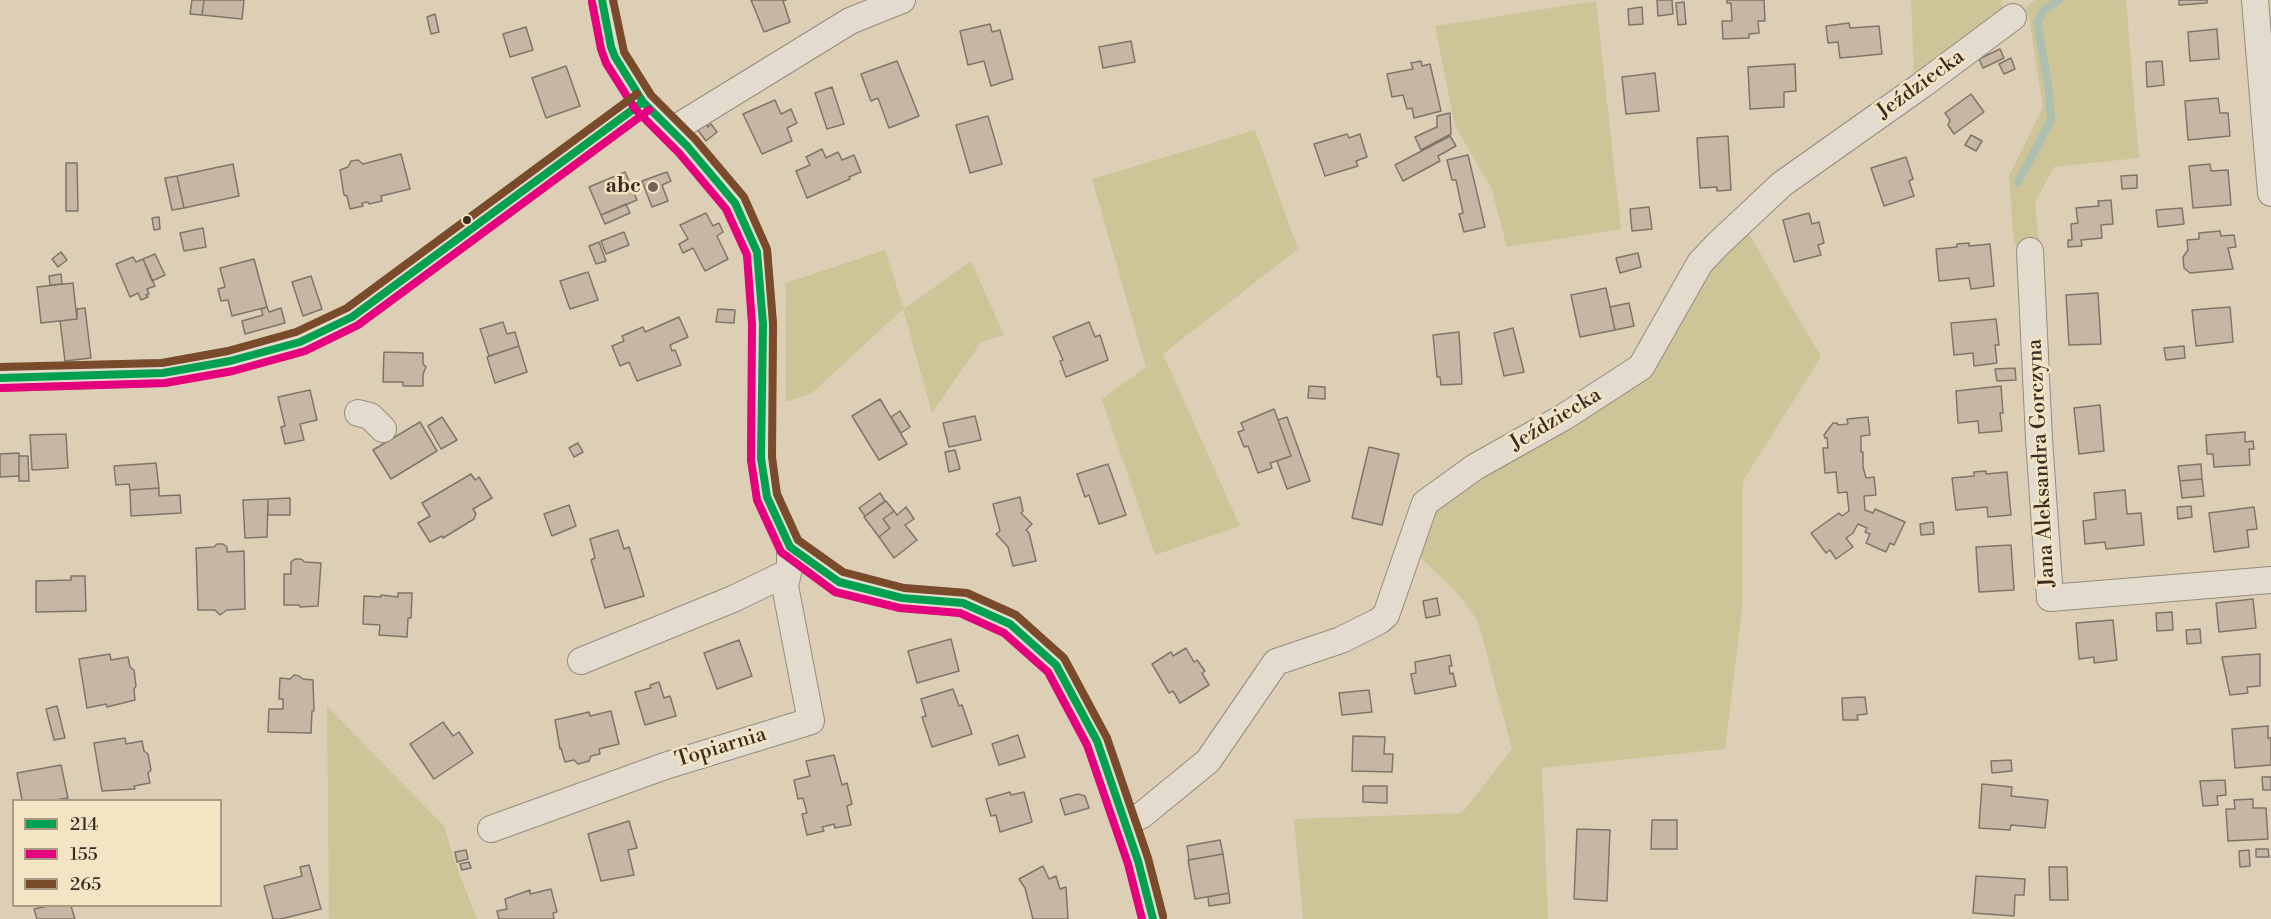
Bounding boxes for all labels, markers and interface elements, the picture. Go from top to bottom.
street label: Jeździecka [1872,45,1970,125]
place label: abc [605,174,641,200]
marker: abc [646,180,660,194]
unlabelled marker [461,214,473,226]
street label: Jana Aleksandra Gorczyna [2023,338,2061,588]
street label: Jeździecka [1506,383,1606,457]
street label: Topiarnia [672,722,770,774]
legend [12,799,222,907]
text: 214 [70,813,98,836]
text: 155 [70,843,98,866]
text: 265 [70,873,101,896]

